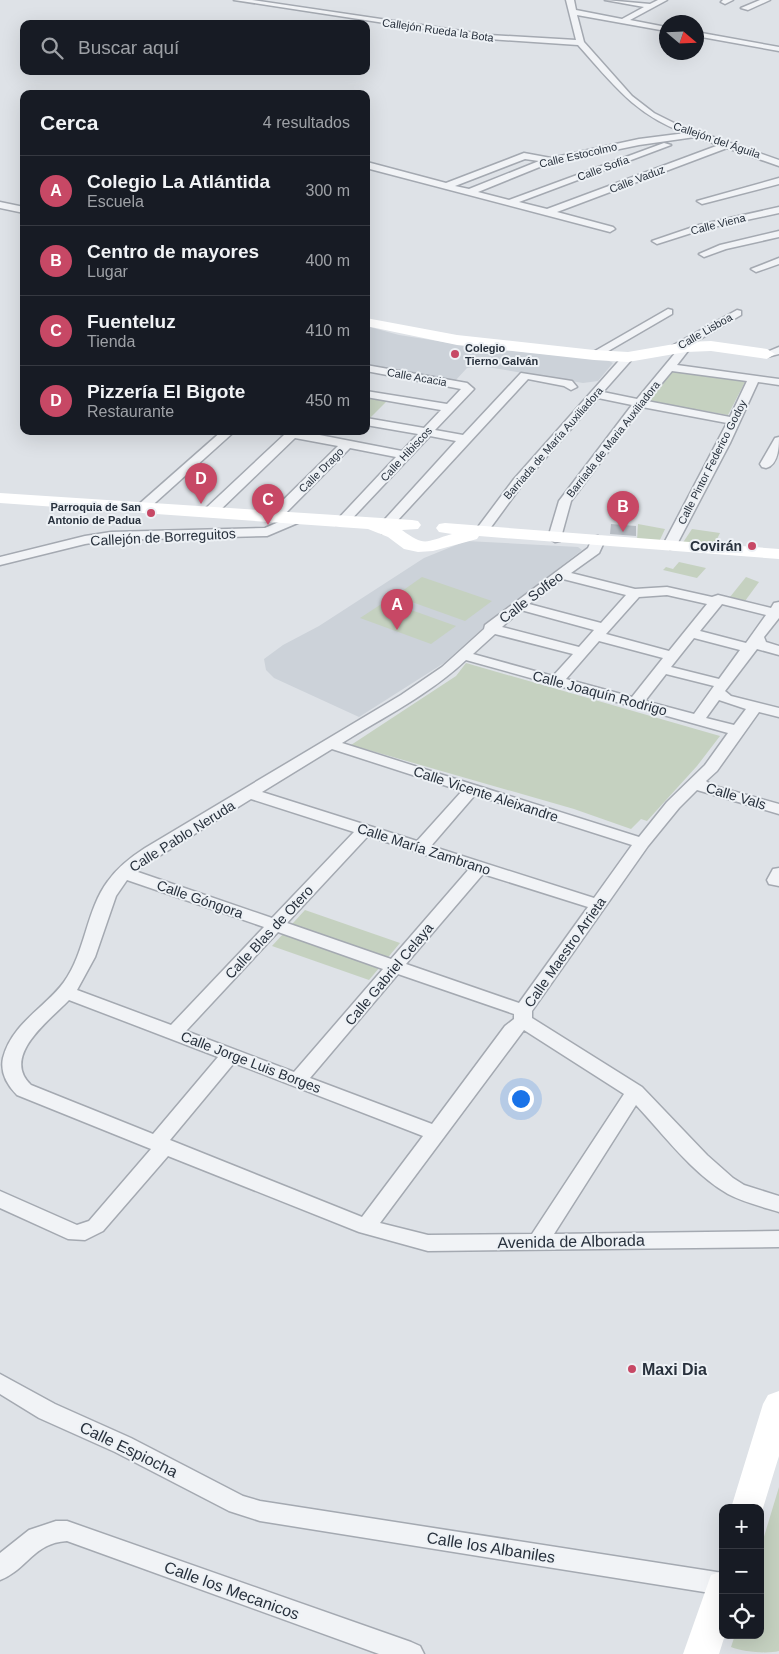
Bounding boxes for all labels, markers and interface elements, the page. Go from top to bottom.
north arrow [659,15,704,60]
street label: Callejón Rueda la Bota [381,16,495,44]
search box [20,20,370,75]
icon: search [38,34,66,62]
text: Buscar aquí [78,37,179,58]
text: Cerca [40,111,98,134]
text: 4 resultados [263,114,350,131]
street label: Callejón del Águila [672,119,763,161]
street label: Calle Estocolmo [538,140,618,170]
street label: Calle Sofía [576,153,631,183]
street label: Calle Vaduz [608,163,666,195]
text: Colegio La Atlántida [87,171,270,192]
text: A [50,182,62,199]
text: 300 m [306,182,350,199]
text: Escuela [87,193,144,210]
street label: Calle Viena [689,211,748,237]
text: Centro de mayores [87,241,259,262]
text: B [50,252,62,269]
text: 400 m [306,252,350,269]
text: Lugar [87,263,128,280]
street label: Calle Lisboa [676,310,735,351]
text: Fuenteluz [87,311,176,332]
text: C [50,322,62,339]
text: 410 m [306,322,350,339]
text: Tienda [87,333,135,350]
place label: Colegio Tierno Galván [465,342,538,367]
marker: Colegio Tierno Galván [449,348,461,360]
street label: Calle Acacia [386,366,449,388]
street label: Barriada de Maria Auxiliadora [564,378,663,500]
text: Pizzería El Bigote [87,381,245,402]
street label: Barriada de María Auxiliadora [501,384,606,502]
text: D [50,392,62,409]
text: 450 m [306,392,350,409]
street label: Calle Pintor Federico Godoy [675,397,749,526]
text: Restaurante [87,403,174,420]
street label: Calle Hibiscos [378,424,434,484]
street label: Calle Drago [296,445,346,495]
pin: D [185,463,217,504]
pin: C [252,484,284,525]
pin: B [607,491,639,532]
place label: Parroquia de San Antonio de Padua [48,501,142,526]
marker: Parroquia de San Antonio de Padua [145,507,157,519]
street label: Callejón de Borreguitos [90,525,236,549]
place label: Covirán [690,538,742,554]
marker: Covirán [746,540,758,552]
street label: Calle Solfeo [496,568,566,626]
pin: A [381,589,413,630]
street label: Calle Joaquín Rodrigo [531,667,669,719]
street label: Calle Vicente Aleixandre [411,763,561,825]
street label: Calle Vals [704,779,768,813]
street label: Calle Pablo Neruda [126,797,238,875]
street label: Calle María Zambrano [355,820,493,878]
street label: Calle Góngora [155,877,245,921]
street label: Calle Blas de Otero [222,882,316,982]
street label: Calle Maestro Arrieta [521,894,609,1010]
street label: Calle Gabriel Celaya [342,920,437,1028]
street label: Calle Jorge Luis Borges [179,1028,323,1096]
your location [508,1086,534,1112]
street label: Avenida de Alborada [497,1232,645,1251]
place label: Maxi Dia [642,1361,707,1378]
marker: Maxi Dia [626,1363,638,1375]
street label: Calle Espiocha [77,1418,181,1481]
map controls [719,1504,764,1639]
button: + [719,1504,764,1549]
street label: Calle los Albaniles [425,1529,556,1566]
button: − [719,1549,764,1594]
street label: Calle los Mecanicos [162,1558,302,1623]
button: locate [719,1594,764,1639]

